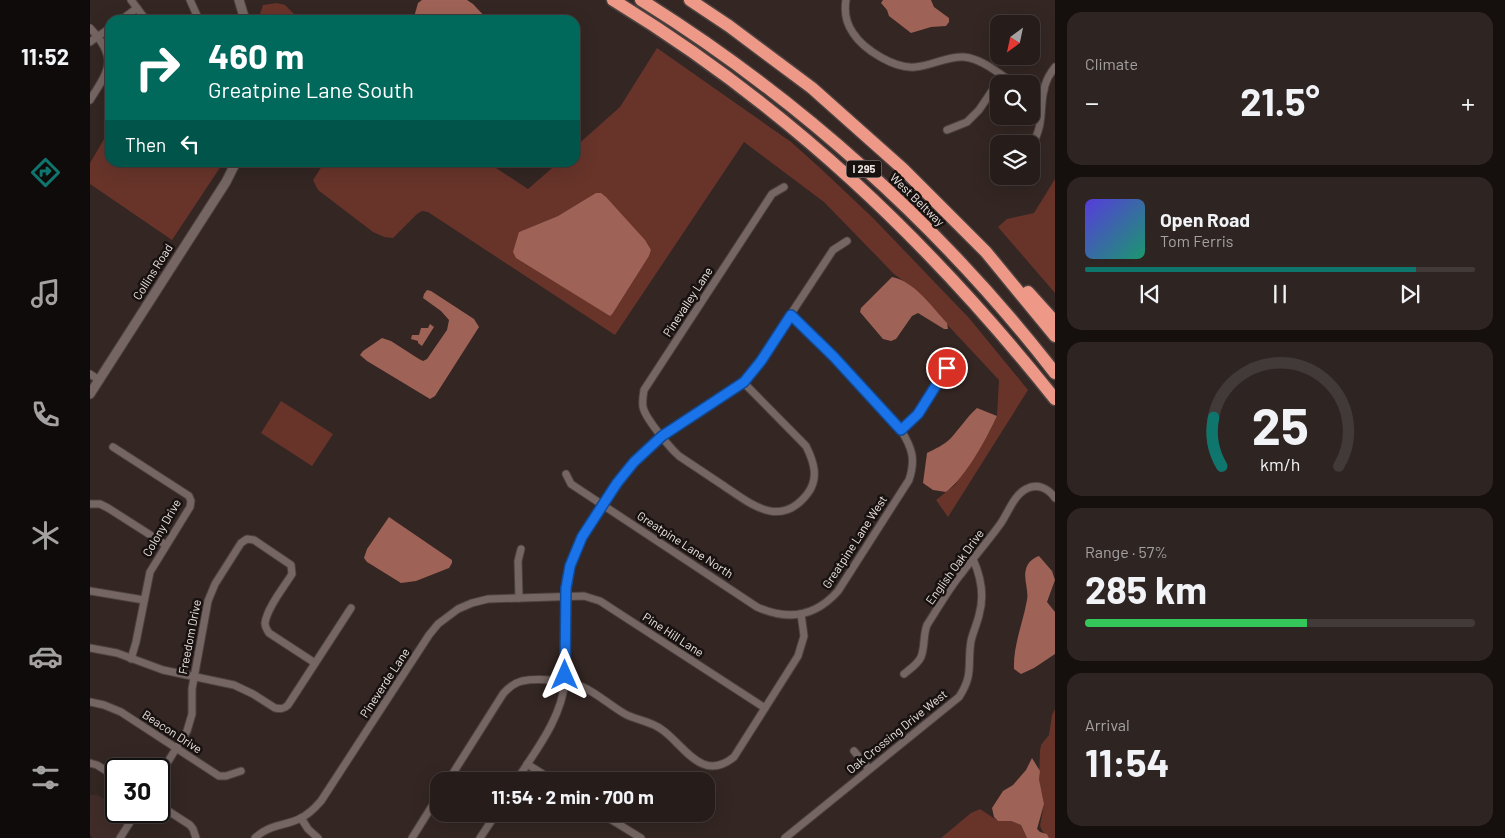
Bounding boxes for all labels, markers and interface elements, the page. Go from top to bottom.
north arrow [990,15,1040,65]
map controls [990,15,1040,185]
text: 460 m [208,34,304,76]
icon: right [125,35,190,100]
text: 11:52 [21,43,69,69]
text: Climate [1085,54,1138,73]
button: search [990,75,1040,125]
text: Greatpine Lane South [208,76,414,102]
text: 21.5° [1240,78,1320,124]
text: − [1085,85,1099,119]
text: + [1461,85,1475,119]
icon: left [176,130,204,158]
text: Then [125,133,166,156]
button: layers [990,135,1040,185]
icon: directions [28,155,63,190]
road number: I 295 [846,160,882,178]
street label: West Beltway [888,170,948,229]
text: Open Road [1160,208,1250,231]
text: Tom Ferris [1160,231,1234,250]
street label: Collins Road [129,241,175,302]
street label: Pinevalley Lane [660,264,715,339]
icon: music [28,276,63,311]
icon: previous [1136,280,1164,308]
icon: pause [1266,280,1294,308]
icon: next [1396,280,1424,308]
pin [926,347,968,389]
icon: arrive [933,354,961,382]
text: 25 [1251,393,1309,455]
icon: phone [28,397,63,432]
text: km/h [1260,453,1300,475]
street label: Greatpine Lane West [819,492,889,590]
street label: Colony Drive [139,496,183,559]
street label: Greatpine Lane North [635,508,736,580]
icon: climate [28,518,63,553]
street label: English Oak Drive [922,526,986,607]
text: Range · 57% [1085,542,1168,561]
text: 285 km [1085,566,1207,612]
street label: Freedom Drive [175,598,203,675]
street label: Pine Hill Lane [640,609,707,659]
icon: car [28,639,63,674]
street label: Pineverde Lane [356,645,412,720]
position arrow [538,648,590,700]
street label: Oak Crossing Drive West [843,686,949,776]
street label: Beacon Drive [140,707,205,756]
text: Arrival [1085,715,1130,734]
text: 11:54 [1085,739,1169,785]
speed limit sign: 30 [105,758,170,823]
icon: filters [28,760,63,795]
text: 11:54 · 2 min · 700 m [491,785,654,808]

